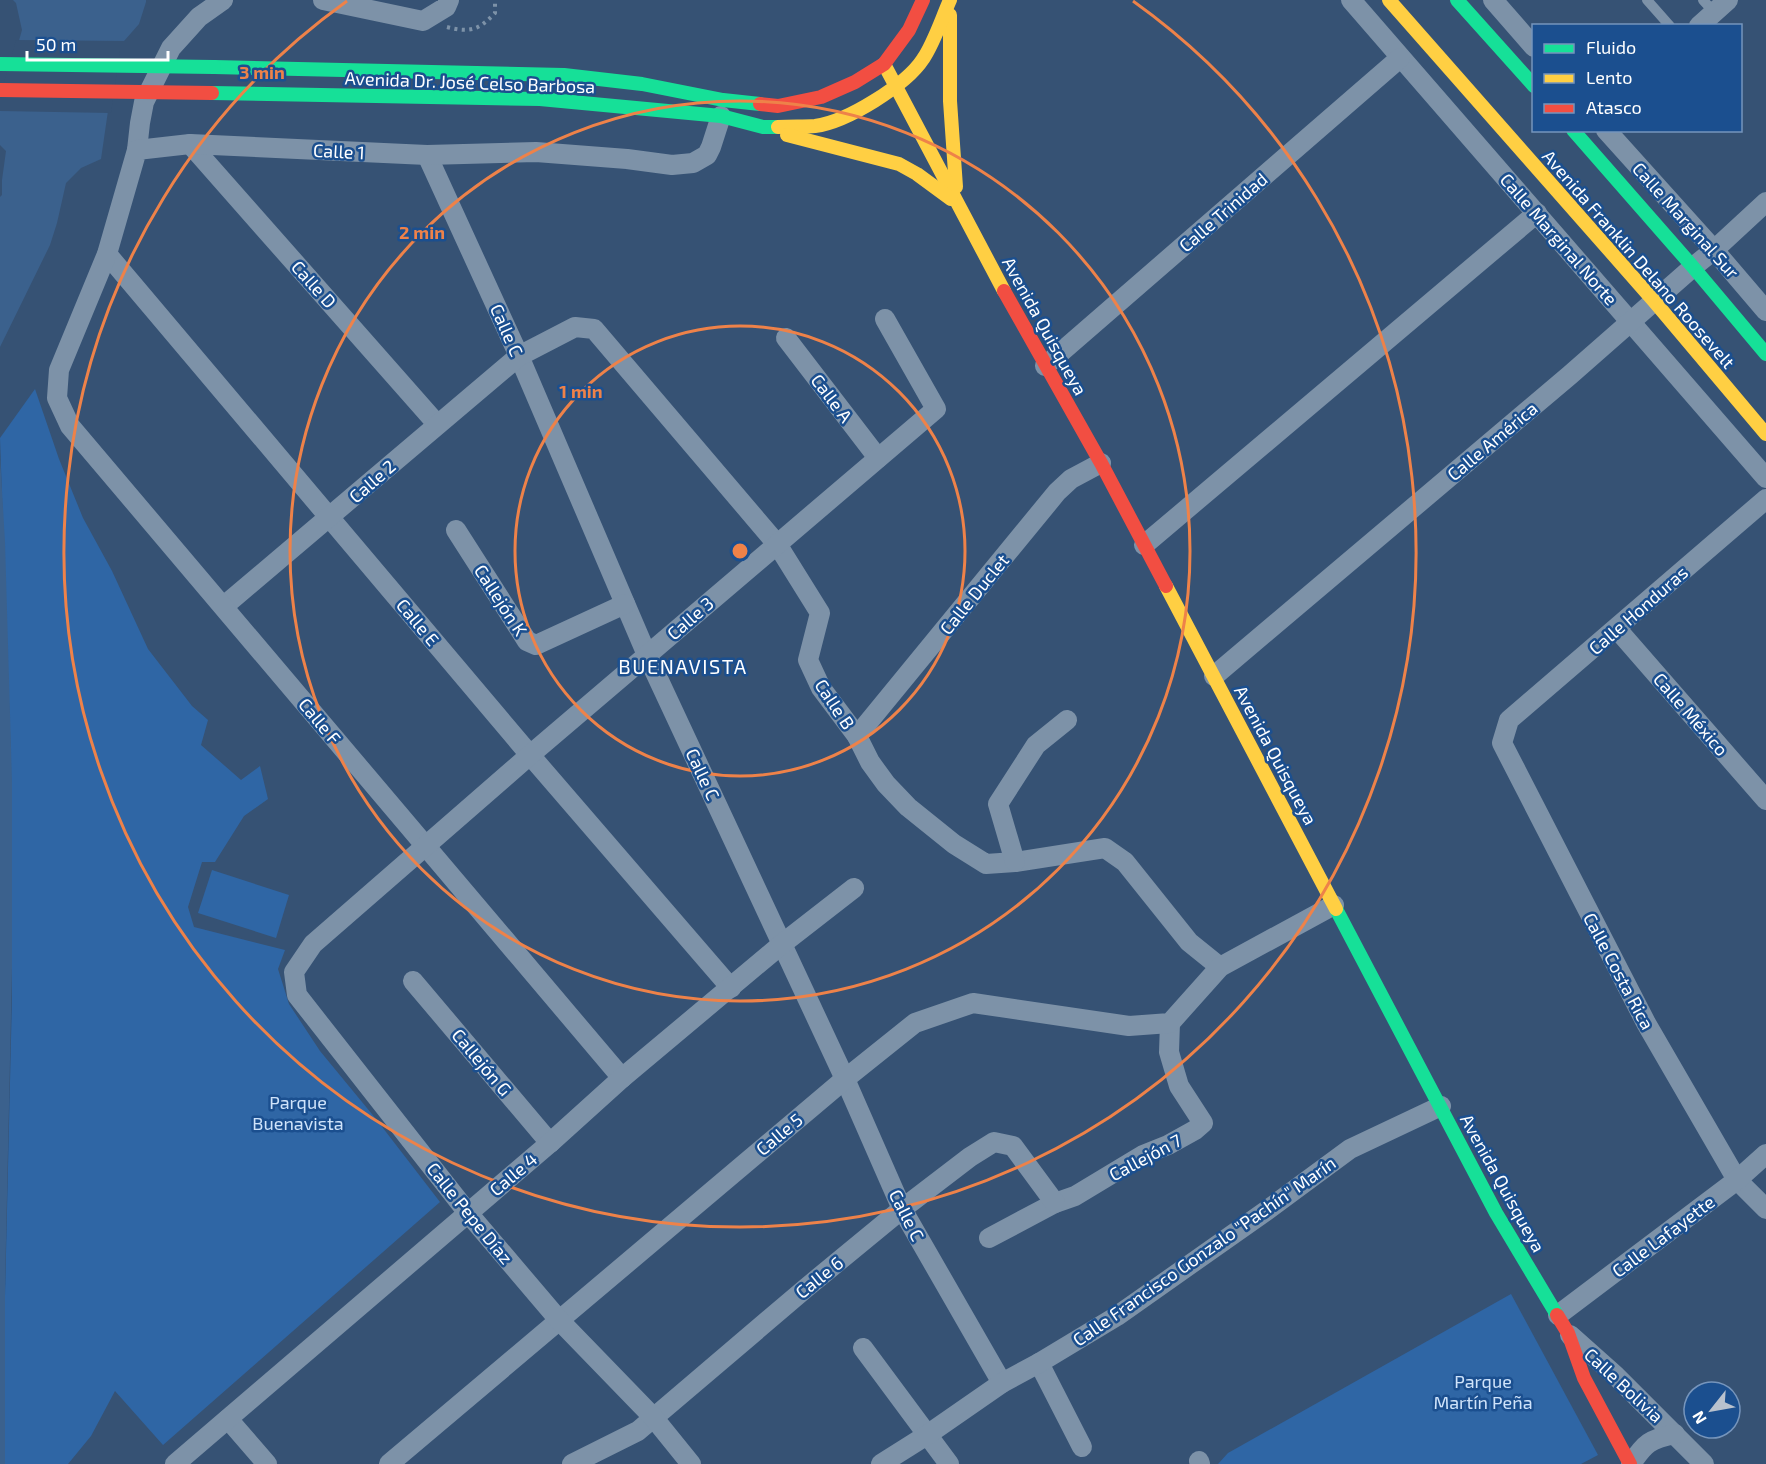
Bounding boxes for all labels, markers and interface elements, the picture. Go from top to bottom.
scale bar [27,24,168,62]
legend [1532,24,1742,132]
text: 50 m [36,33,76,55]
text: Fluido [1586,36,1636,58]
text: 3 min [239,61,285,83]
text: Lento [1586,66,1632,88]
street label: Avenida Dr. José Celso Barbosa [344,67,596,97]
text: Atasco [1586,96,1642,118]
street label: Calle 1 [313,139,365,163]
street label: Avenida Franklin Delano Roosevelt [1538,145,1740,373]
street label: Calle Marginal Sur [1628,157,1744,283]
street label: Calle Trinidad [1174,168,1272,256]
street label: Calle Marginal Norte [1496,168,1622,310]
text: 2 min [399,221,445,243]
street label: Avenida Quisqueya [998,253,1092,399]
street label: Calle D [287,256,341,312]
street label: Calle C [486,301,528,359]
street label: Calle A [807,369,858,427]
text: 1 min [559,380,603,402]
street label: Calle América [1442,397,1542,485]
street label: Calle 2 [344,455,400,507]
centre of rings [730,541,750,561]
street label: Calle Duclet [935,549,1013,639]
street label: Callejón K [470,560,532,640]
street label: Calle Honduras [1584,561,1692,659]
street label: Calle 3 [662,592,718,644]
street label: Calle E [392,594,444,650]
district label: BUENAVISTA [618,654,748,678]
street label: Calle México [1649,668,1733,760]
street label: Calle B [810,675,860,733]
street label: Avenida Quisqueya [1230,682,1322,828]
street label: Calle F [294,693,346,749]
street label: Calle C [681,745,725,803]
street label: Calle Costa Rica [1579,909,1659,1033]
street label: Callejón G [448,1024,516,1100]
park label: Parque Buenavista [252,1091,344,1134]
street label: Calle 5 [751,1108,807,1160]
street label: Avenida Quisqueya [1456,1110,1550,1256]
street label: Callejón 7 [1105,1129,1185,1185]
street label: Calle 4 [485,1148,541,1200]
street label: Calle Francisco Gonzalo "Pachín" Marín [1068,1151,1340,1351]
street label: Calle Pepe Díaz [422,1158,518,1268]
street label: Calle C [885,1186,929,1244]
street label: Calle Lafayette [1607,1190,1719,1282]
street label: Calle 6 [791,1251,847,1303]
street label: Calle Bolivia [1580,1343,1668,1427]
park label: Parque Martín Peña [1433,1370,1533,1413]
north arrow [1682,1380,1742,1440]
text: N [1688,1408,1710,1428]

